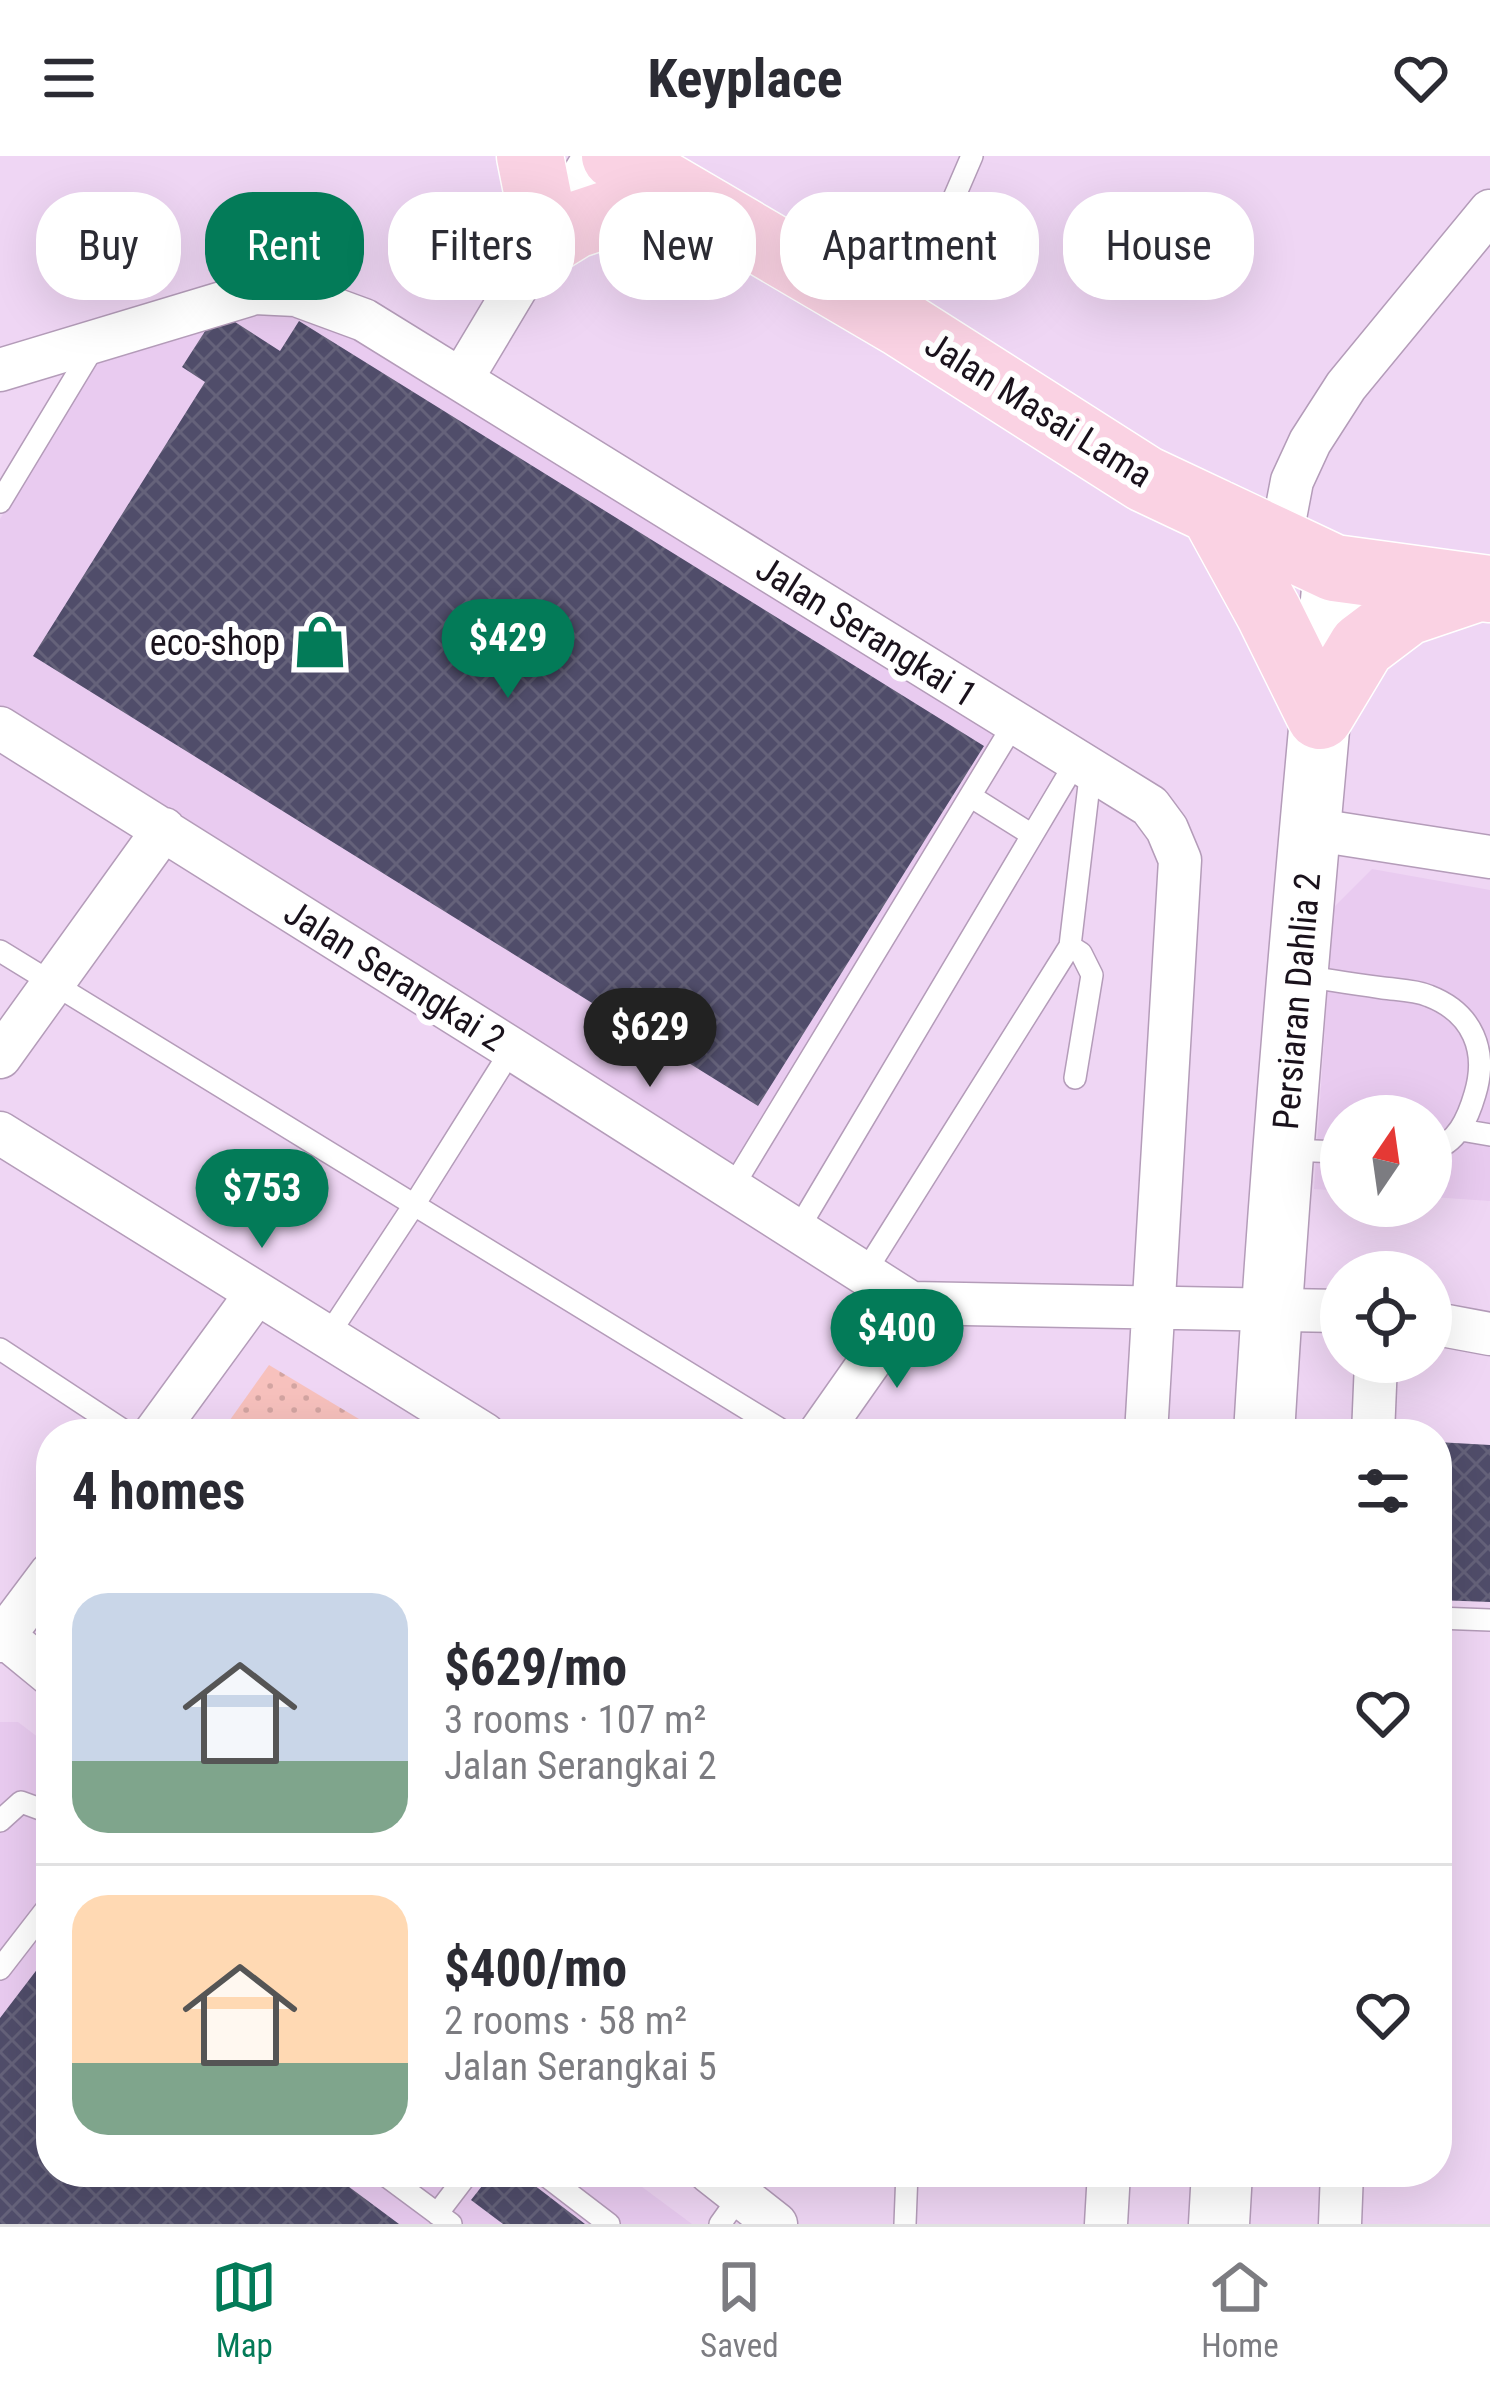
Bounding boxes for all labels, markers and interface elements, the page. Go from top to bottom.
icon: menu [36,45,102,111]
icon: heart [1388,45,1454,111]
text: Keyplace [647,47,843,110]
chip: Buy [36,192,181,300]
chip: Rent [205,192,364,300]
chip: Filters [388,192,575,300]
chip: New [599,192,756,300]
chip: Apartment [780,192,1039,300]
chip: House [1063,192,1254,300]
street label: Jalan Masai Lama [917,323,1160,496]
street label: Jalan Serangkai 1 [749,547,984,716]
pin: $429 [437,599,579,701]
shop icon: eco-shop [291,613,349,671]
text: $429 [469,615,547,661]
place label: eco-shop [150,622,280,664]
street label: Persiaran Dahlia 2 [1265,871,1329,1131]
street label: Jalan Serangkai 2 [277,891,512,1060]
pin: $629 [579,988,721,1090]
text: $629 [611,1004,689,1050]
north arrow [1320,1095,1452,1227]
map controls [1320,1095,1452,1383]
pin: $753 [191,1149,333,1251]
text: $753 [223,1165,301,1211]
button: locate [1320,1251,1452,1383]
pin: $400 [826,1289,968,1391]
text: $400 [858,1305,936,1351]
icon: filters [1350,1458,1416,1524]
text: 4 homes [72,1462,245,1521]
text: $629/mo [444,1638,627,1697]
icon: home [168,1641,312,1785]
icon: heart [1350,1680,1416,1746]
text: 3 rooms · 107 m² [444,1697,706,1743]
text: Jalan Serangkai 2 [444,1743,717,1789]
text: $400/mo [444,1939,627,1998]
icon: home [168,1943,312,2087]
icon: heart [1350,1982,1416,2048]
text: 2 rooms · 58 m² [444,1998,687,2044]
text: Jalan Serangkai 5 [444,2044,717,2090]
tab: Map [211,2254,277,2365]
tab: Saved [700,2254,779,2365]
tab: Home [1201,2254,1279,2365]

